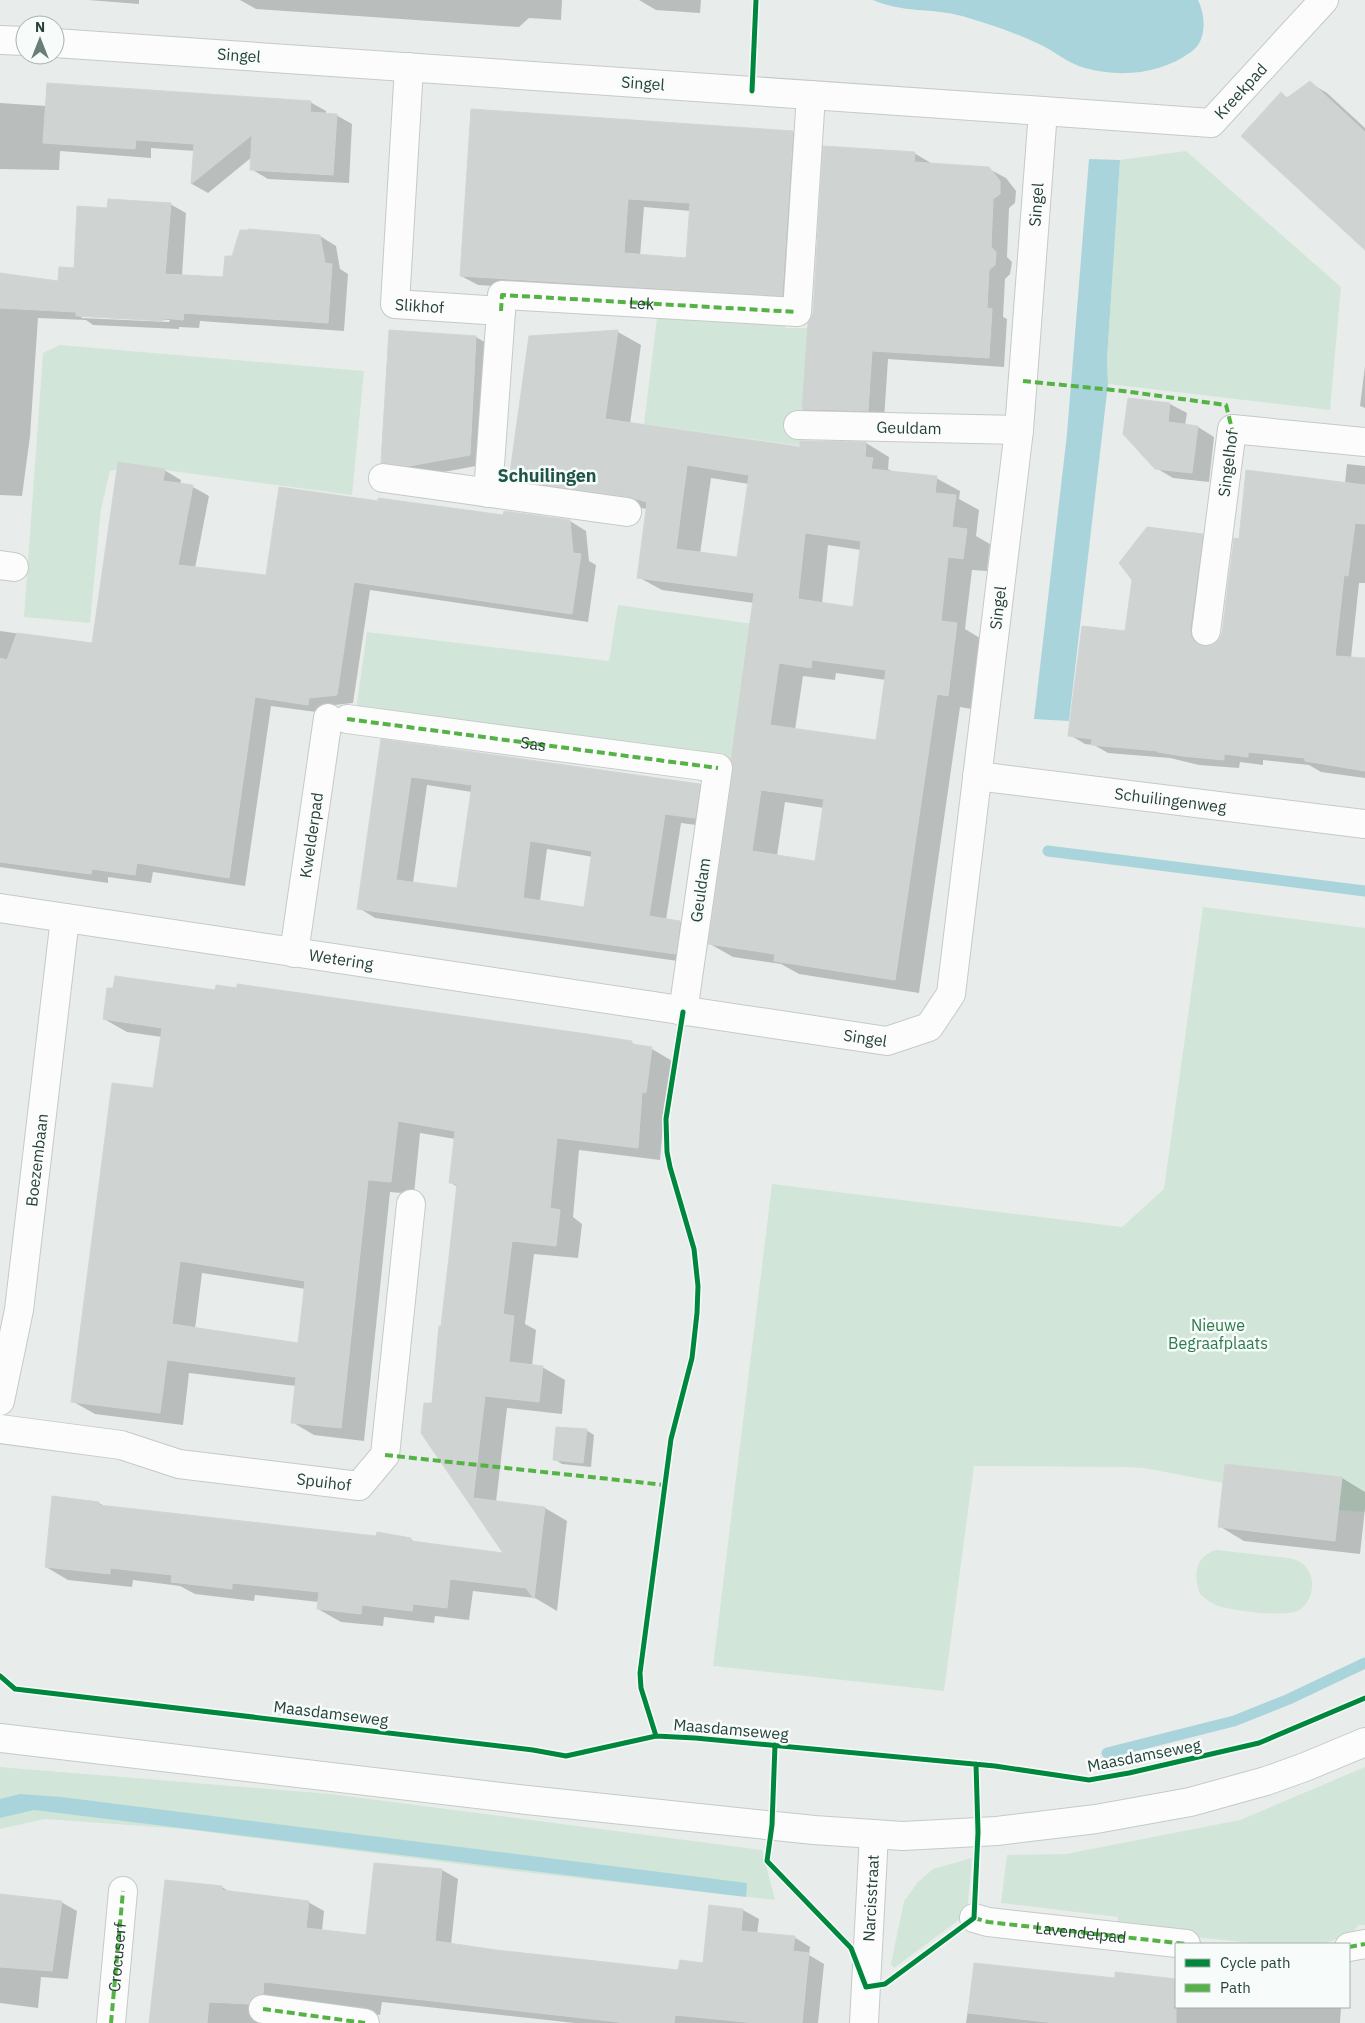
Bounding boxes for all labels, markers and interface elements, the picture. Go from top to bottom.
north arrow [15,15,65,65]
text: N [35,18,45,36]
street label: Singel [216,43,262,67]
street label: Kreekpad [1210,59,1271,123]
street label: Singel [620,71,666,95]
street label: Singel [1024,182,1048,227]
street label: Lek [629,292,655,314]
street label: Slikhof [394,294,445,317]
street label: Geuldam [876,417,942,438]
street label: Singelhof [1213,429,1242,498]
district label: Schuilingen [497,464,597,487]
street label: Singel [985,585,1010,631]
street label: Sas [519,732,547,755]
street label: Schuilingenweg [1113,783,1228,817]
street label: Kwelderpad [295,791,327,879]
street label: Geuldam [686,856,714,924]
street label: Wetering [308,944,375,974]
street label: Singel [842,1025,889,1051]
street label: Boezembaan [21,1112,52,1208]
park label: Nieuwe Begraafplaats [1168,1315,1268,1353]
street label: Spuihof [295,1468,352,1495]
street label: Maasdamseweg [272,1696,390,1730]
street label: Maasdamseweg [673,1714,790,1744]
street label: Maasdamseweg [1085,1734,1203,1776]
street label: Narcisstraat [858,1854,883,1942]
street label: Lavendelpad [1034,1917,1128,1947]
street label: Crocuserf [104,1922,130,1993]
legend [1175,1943,1350,2008]
text: Cycle path [1220,1953,1291,1972]
text: Path [1220,1978,1251,1997]

